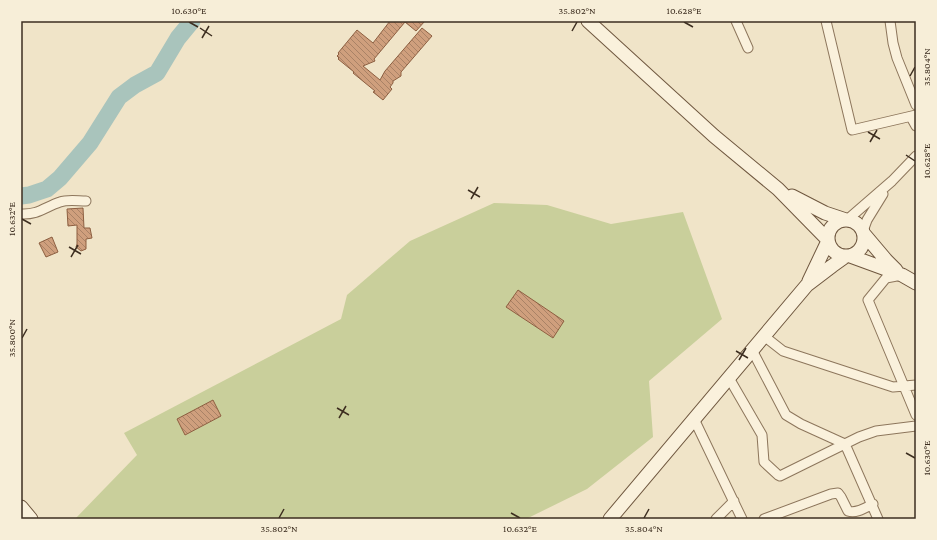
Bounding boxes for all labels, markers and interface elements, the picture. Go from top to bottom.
text: 10.630°E [172,5,207,16]
text: 35.802°N [558,5,596,16]
text: 10.628°E [667,5,702,16]
text: 35.804°N [921,48,932,86]
text: 10.628°E [921,143,932,178]
text: 10.632°E [6,202,17,236]
text: 35.800°N [6,318,17,357]
text: 10.630°E [921,440,932,476]
text: 35.802°N [260,523,298,534]
text: 10.632°E [503,523,538,534]
text: 35.804°N [625,523,663,534]

